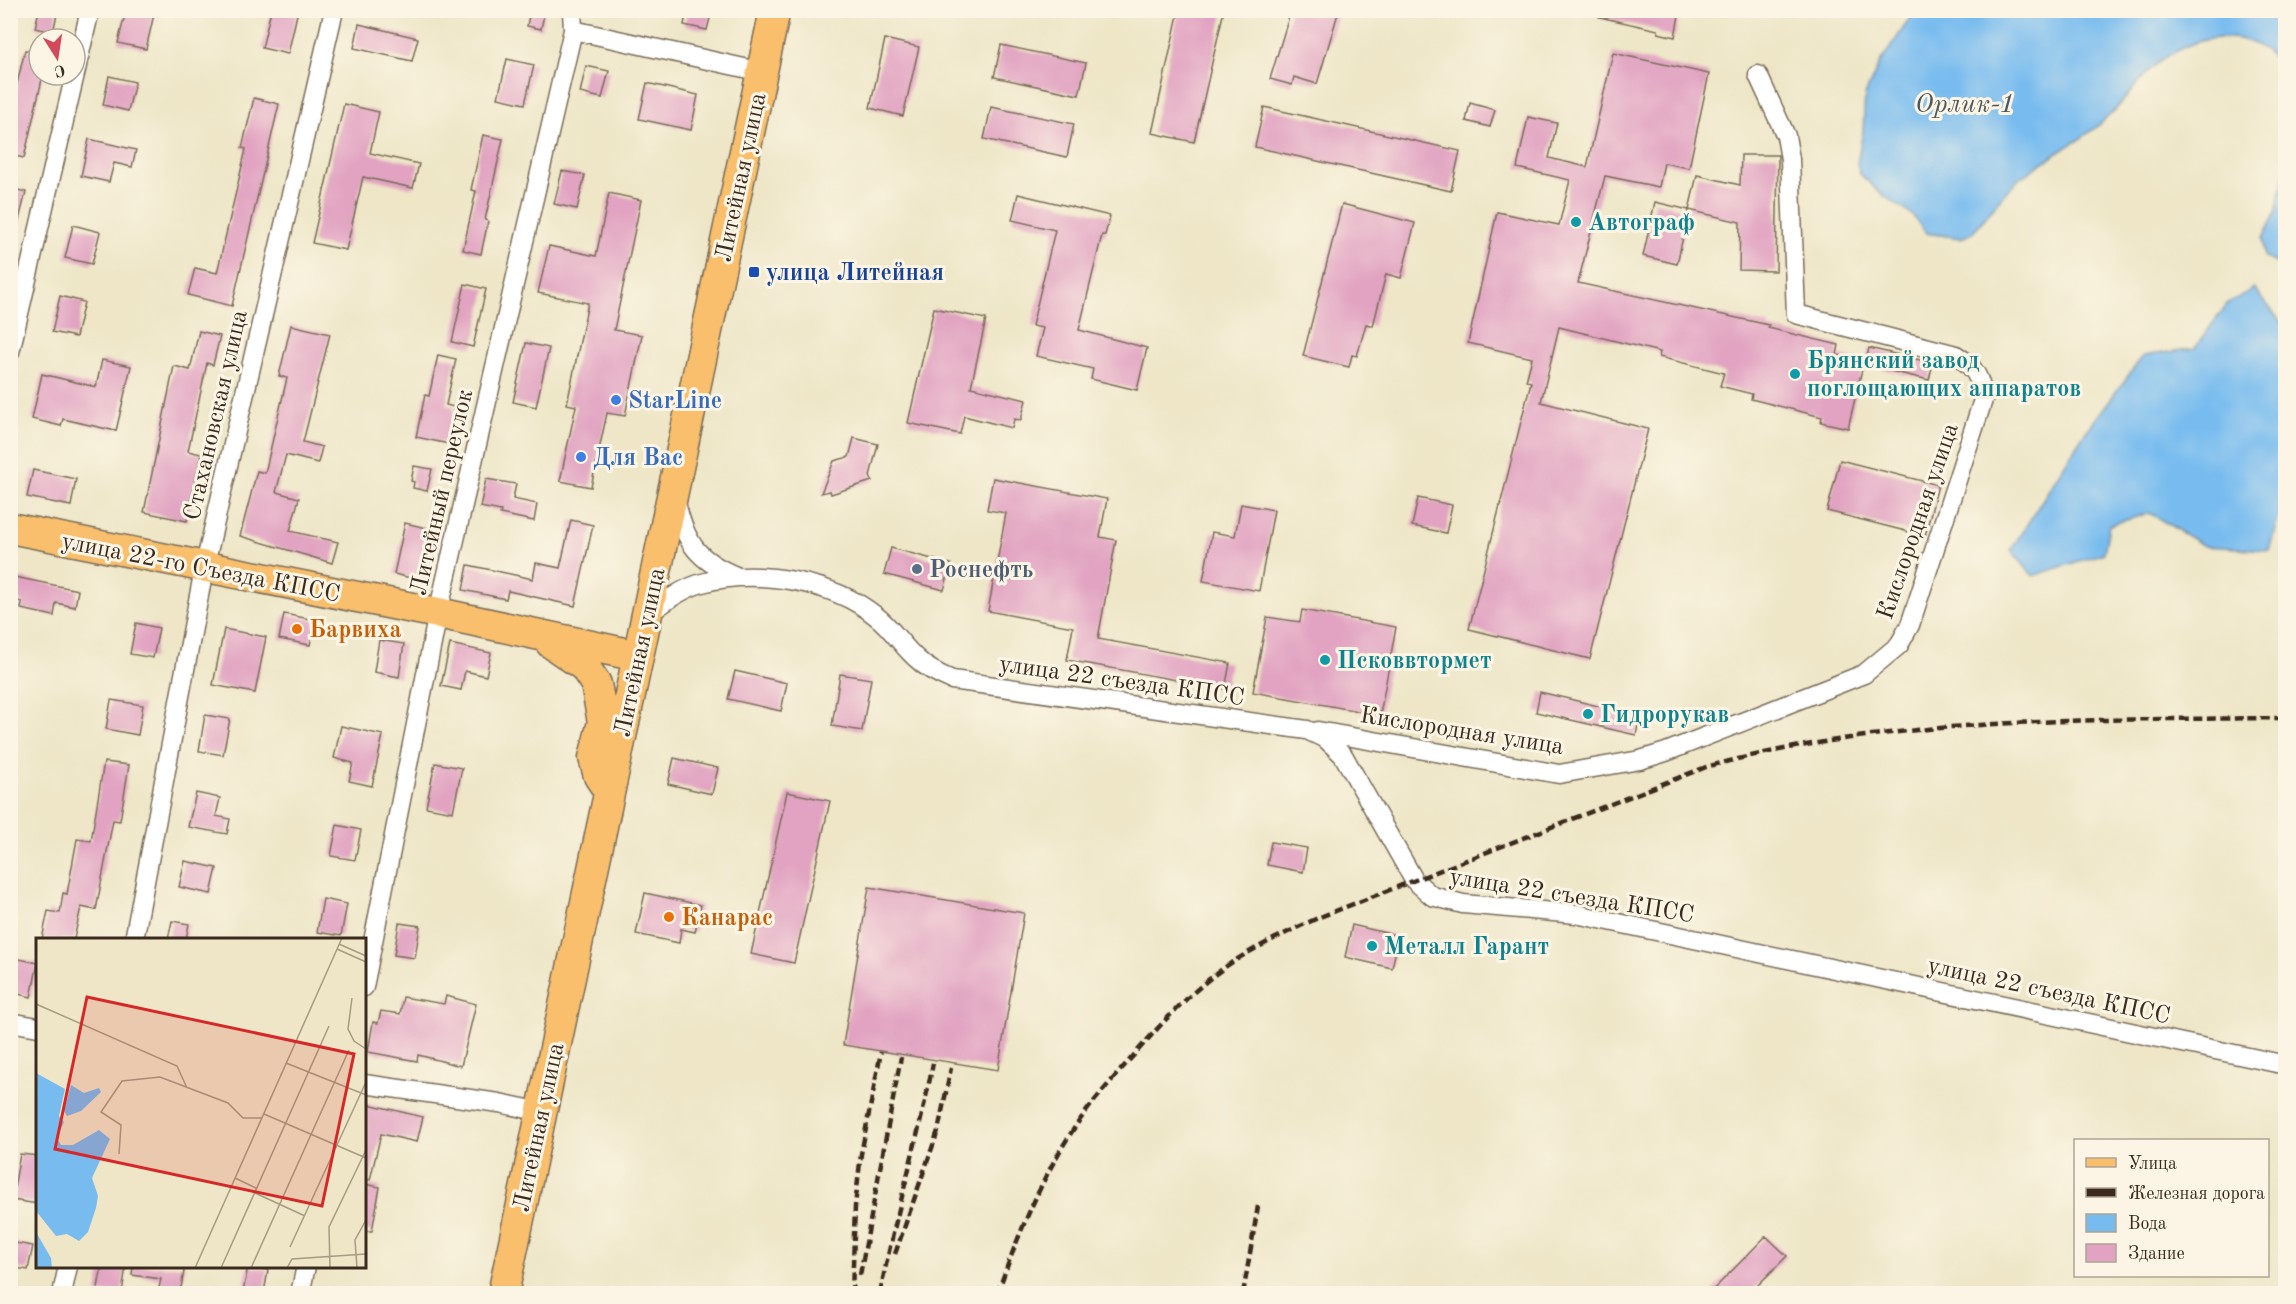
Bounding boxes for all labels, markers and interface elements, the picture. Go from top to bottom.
north arrow [27,27,87,87]
text: С [53,61,67,79]
street label: Литейная улица [712,90,772,264]
water label: Орлик-1 [1915,92,2015,118]
place label: Автограф [1588,212,1695,236]
marker: Автограф [1569,215,1583,229]
place label: улица Литейная [766,262,944,286]
marker: улица Литейная [747,265,761,279]
street label: Стахановская улица [181,308,253,523]
place label: Брянский завод поглощающих аппаратов [1807,350,2081,402]
marker: Брянский завод поглощающих аппаратов [1788,367,1802,381]
street label: Литейный переулок [408,387,478,598]
place label: StarLine [628,390,722,414]
marker: StarLine [609,393,623,407]
street label: Кислородная улица [1874,420,1964,623]
place label: Для Вас [593,447,683,471]
marker: Для Вас [574,450,588,464]
street label: улица 22-го Съезда КПСС [59,530,342,608]
place label: Роснефть [929,559,1034,583]
marker: Роснефть [910,562,924,576]
street label: Литейная улица [611,565,671,739]
place label: Барвиха [309,619,402,643]
marker: Барвиха [290,622,304,636]
place label: Псковвтормет [1337,650,1492,674]
street label: улица 22 съезда КПСС [998,653,1246,711]
marker: Псковвтормет [1318,653,1332,667]
street label: Кислородная улица [1358,704,1565,760]
place label: Гидрорукав [1600,704,1729,728]
marker: Гидрорукав [1581,707,1595,721]
street label: улица 22 съезда КПСС [1448,866,1696,928]
place label: Канарас [681,907,773,931]
marker: Канарас [662,910,676,924]
place label: Металл Гарант [1384,936,1549,960]
inset map [36,938,366,1268]
marker: Металл Гарант [1365,939,1379,953]
street label: улица 22 съезда КПСС [1925,954,2172,1029]
street label: Литейная улица [510,1040,570,1214]
legend [2074,1139,2269,1277]
text: Улица [2128,1155,2177,1173]
text: Железная дорога [2128,1185,2265,1203]
text: Вода [2128,1215,2167,1233]
text: Здание [2128,1245,2185,1263]

